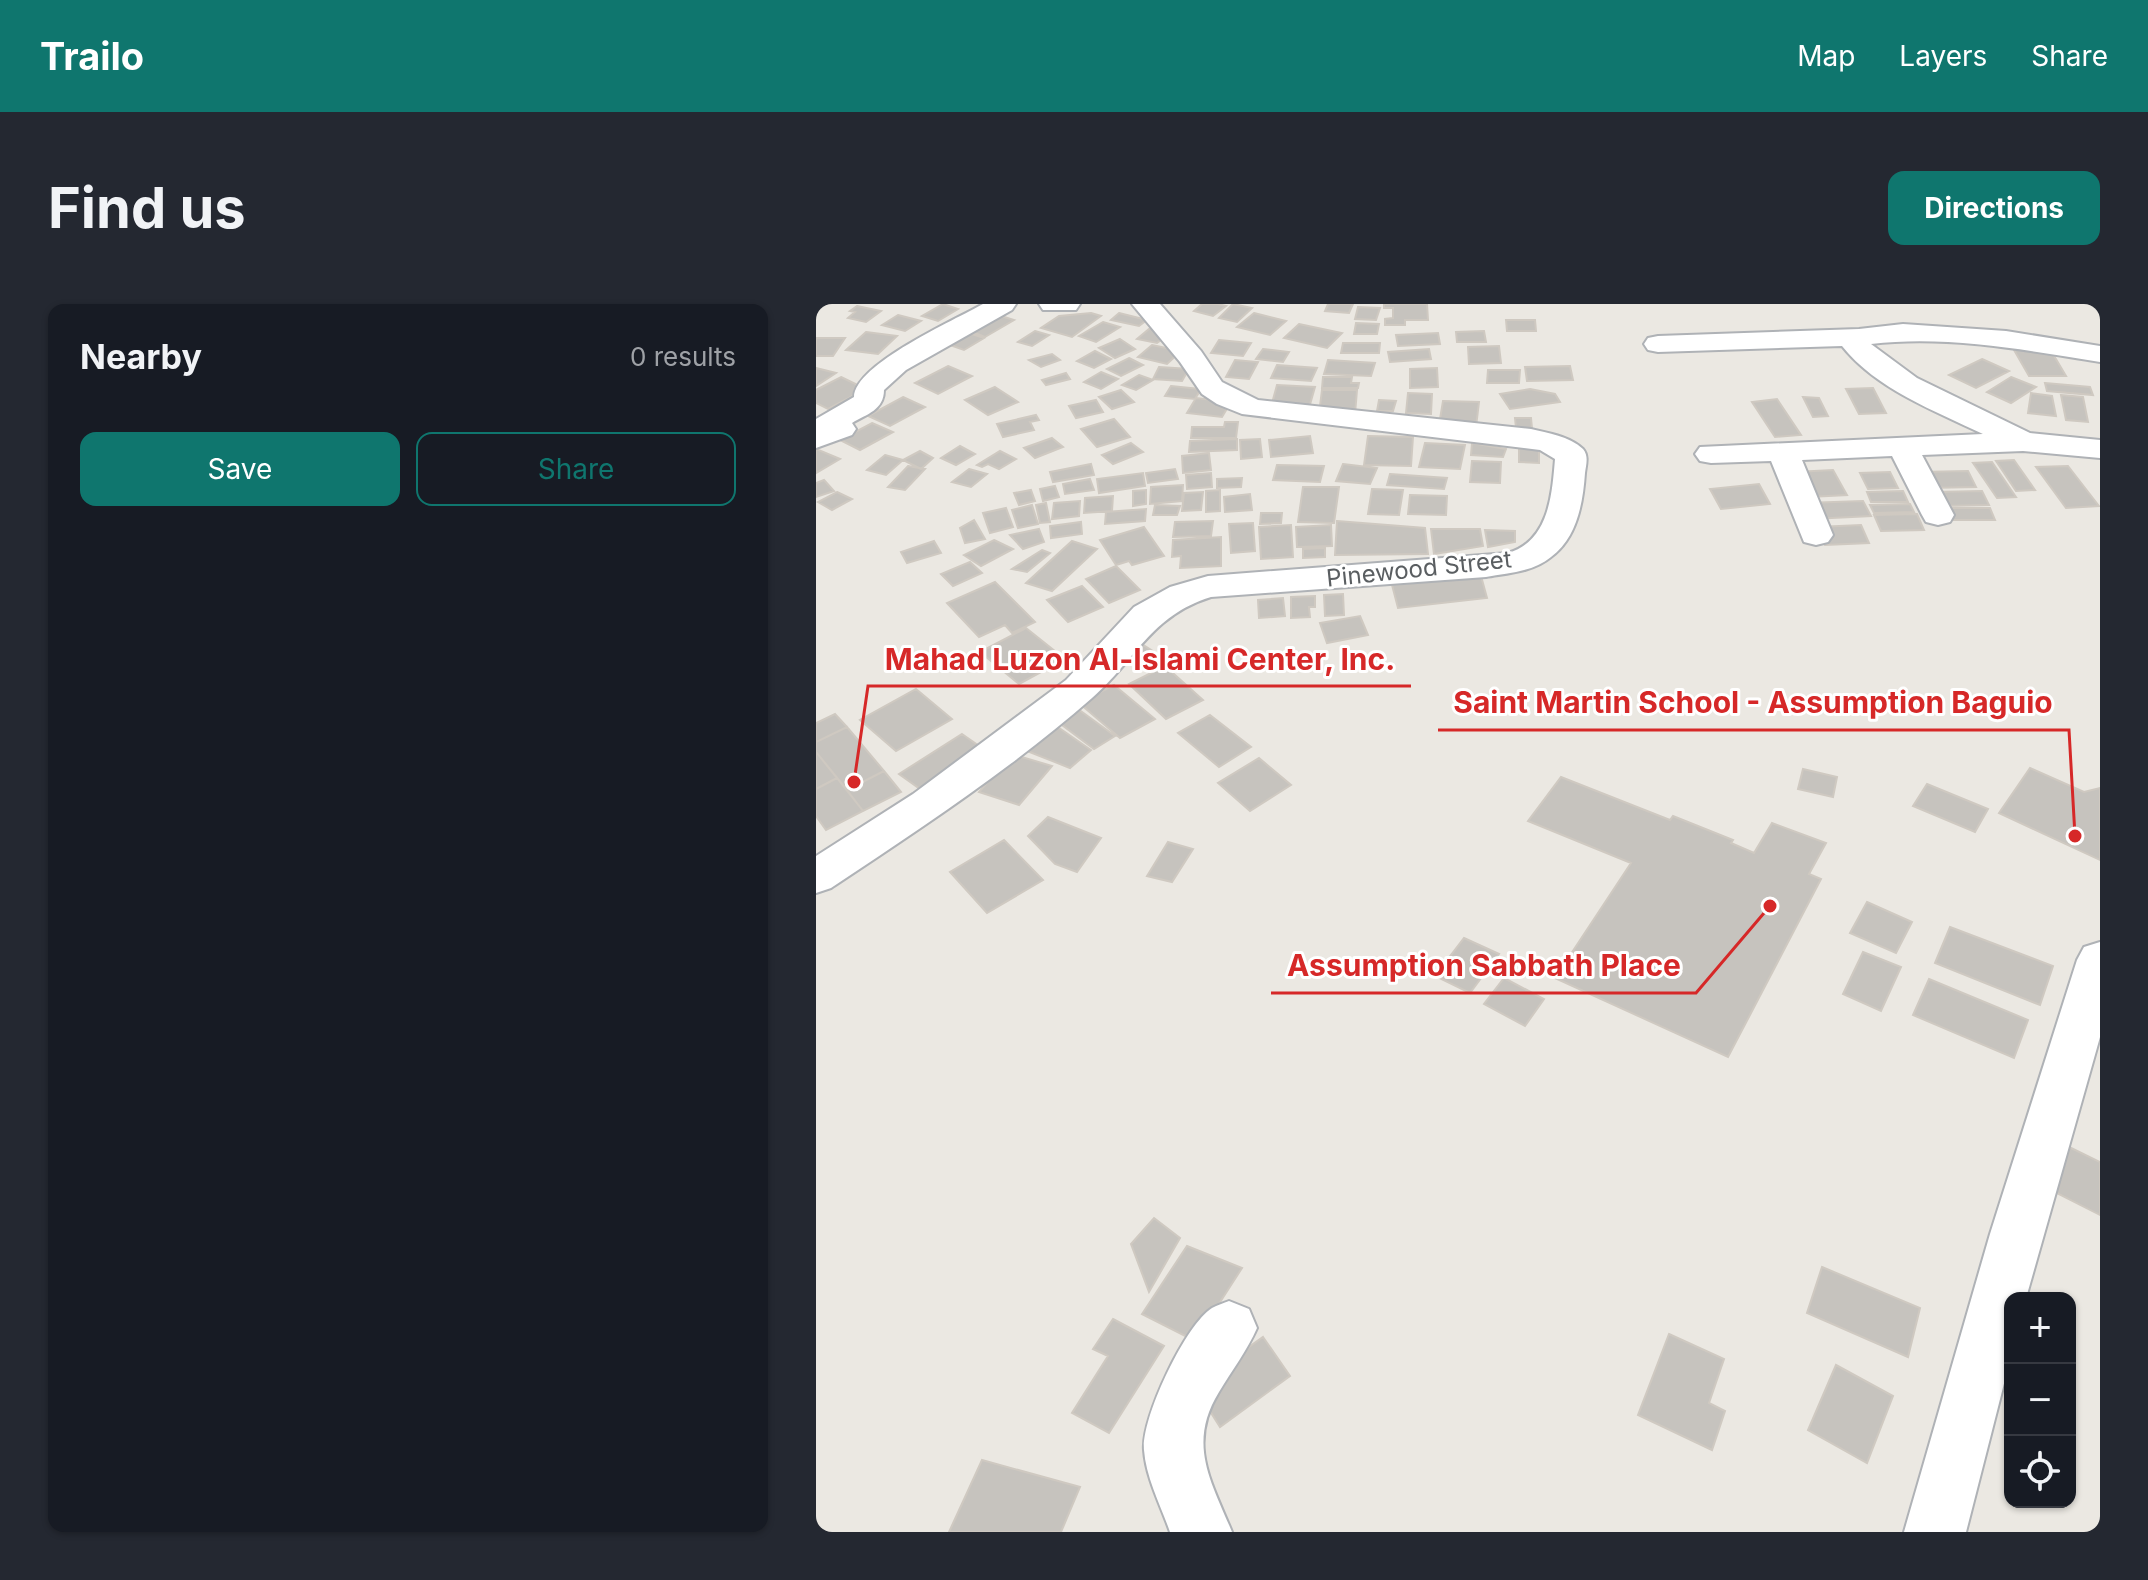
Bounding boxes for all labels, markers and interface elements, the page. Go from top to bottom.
text: Trailo [40,33,144,79]
text: Map [1797,39,1855,73]
text: Layers [1899,39,1987,73]
text: Share [2031,39,2108,73]
button: Directions [1888,171,2100,245]
text: Find us [48,174,246,242]
text: Nearby [80,336,202,377]
text: 0 results [630,341,736,372]
button: Save [80,432,400,506]
button: Share [416,432,736,506]
street label: Pinewood Street [1325,544,1513,593]
callout: Mahad Luzon Al-Islami Center, Inc. [868,632,1411,686]
text: Mahad Luzon Al-Islami Center, Inc. [885,641,1395,677]
callout: Saint Martin School - Assumption Baguio [1438,676,2069,730]
text: Saint Martin School - Assumption Baguio [1453,684,2053,720]
callout: Assumption Sabbath Place [1271,939,1696,993]
text: Assumption Sabbath Place [1287,947,1681,983]
map controls [2004,1292,2076,1508]
button: + [2004,1292,2076,1364]
button: − [2004,1364,2076,1436]
button: locate [2004,1436,2076,1508]

